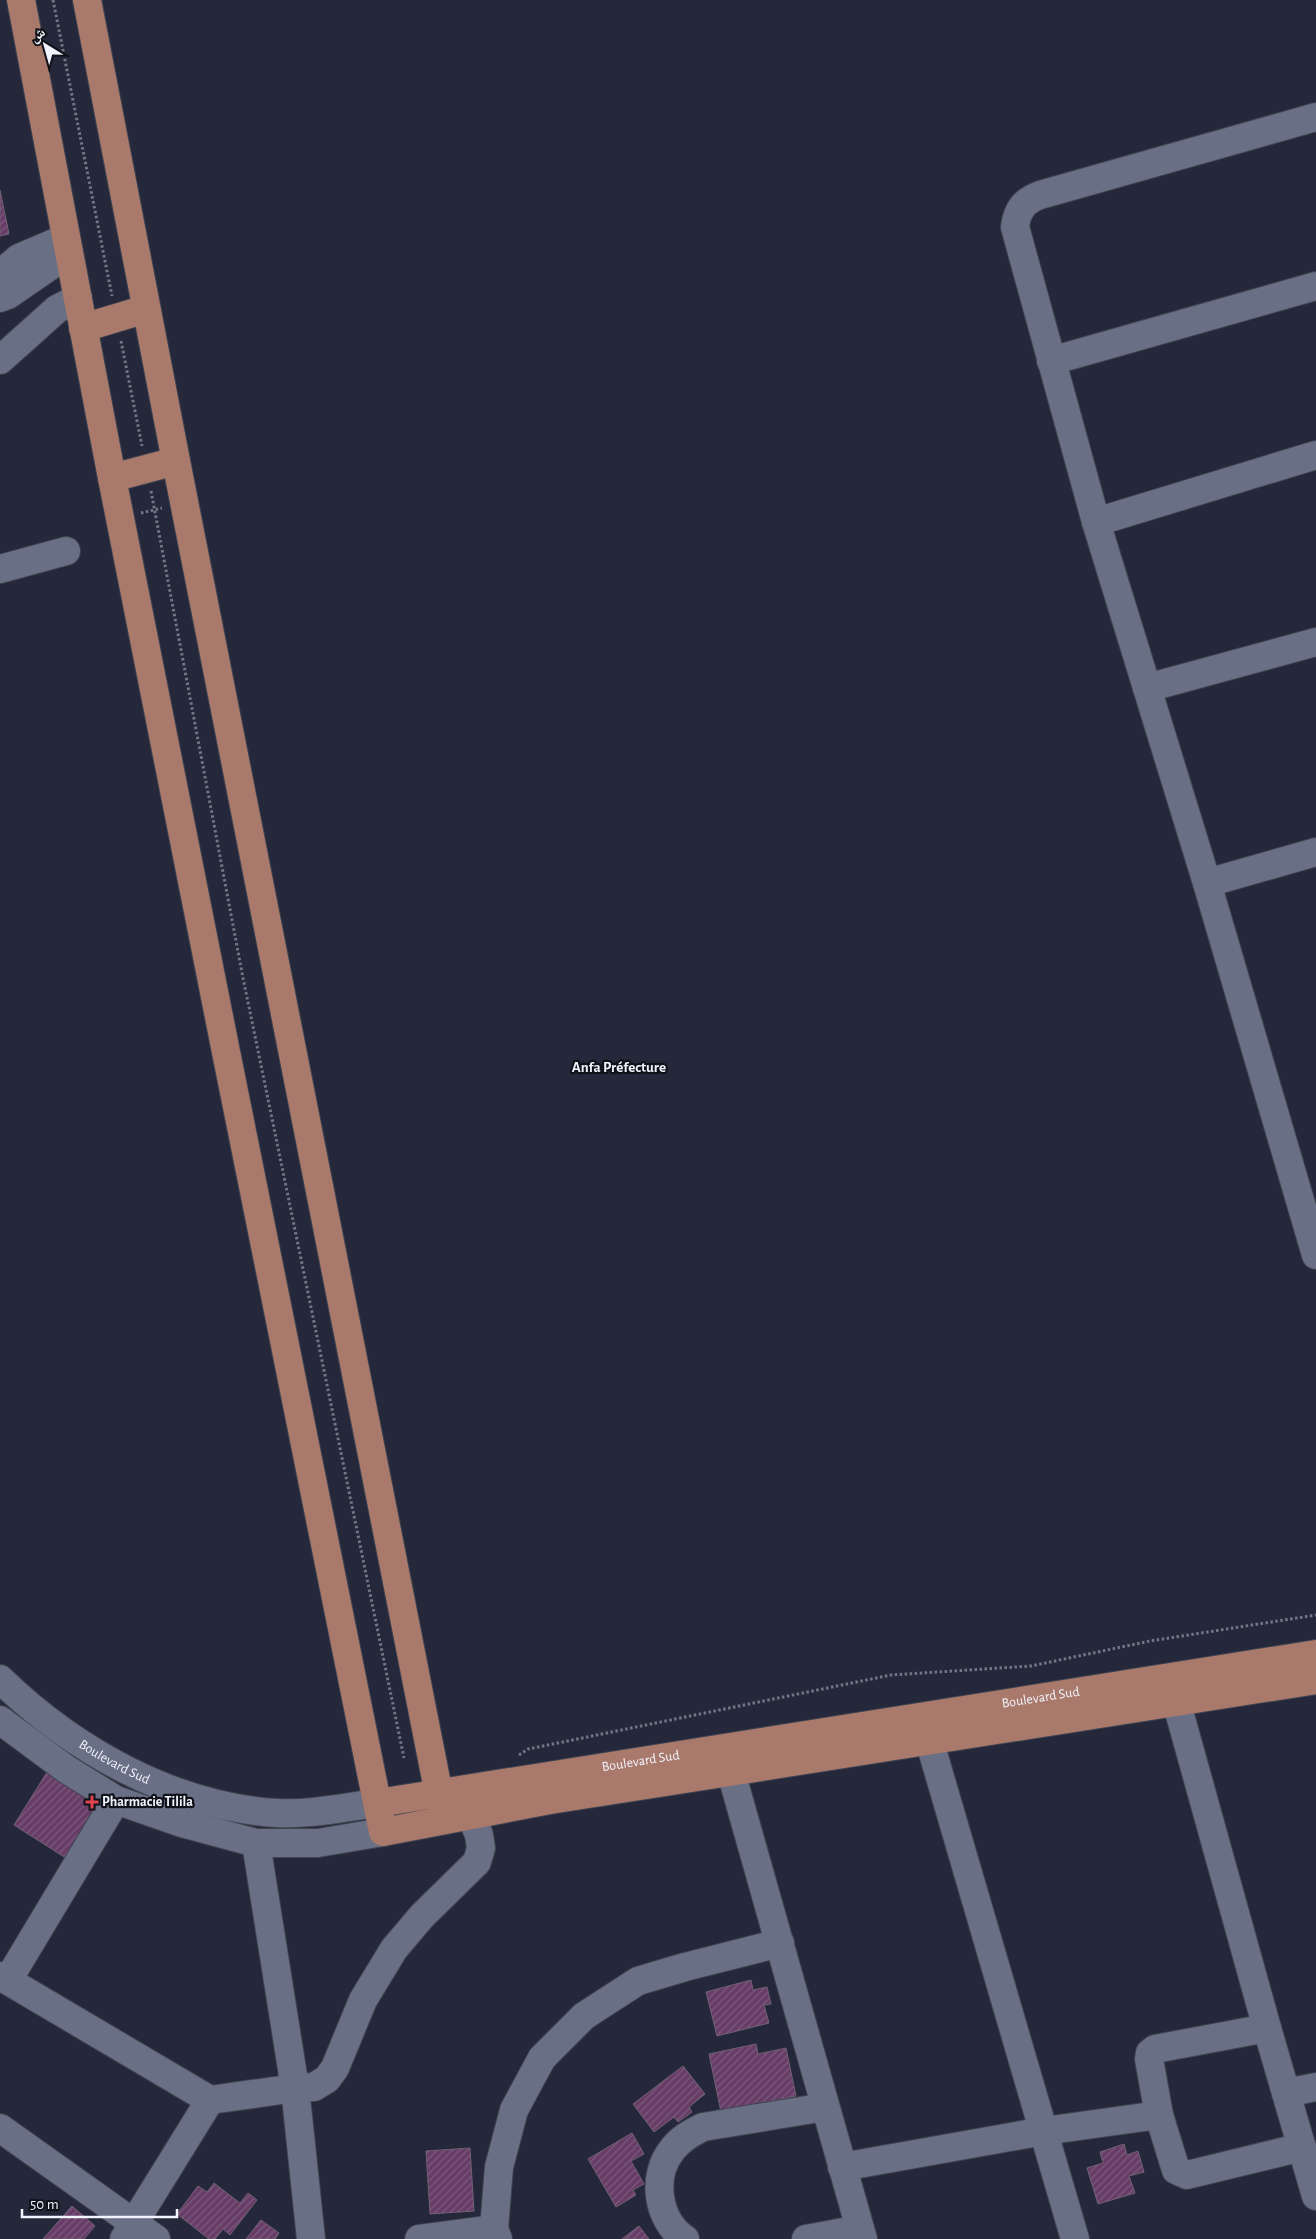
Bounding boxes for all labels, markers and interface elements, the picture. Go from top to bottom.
north arrow [20,20,70,70]
text: ش [28,25,49,46]
district label: Anfa Préfecture [572,1060,666,1075]
street label: Boulevard Sud [1001,1685,1081,1711]
street label: Boulevard Sud [76,1737,152,1787]
street label: Boulevard Sud [601,1748,681,1774]
place label: Pharmacie Tilila [102,1795,193,1809]
marker: Pharmacie Tilila [86,1796,98,1808]
scale bar [22,2186,178,2218]
text: 50 m [30,2197,59,2212]

